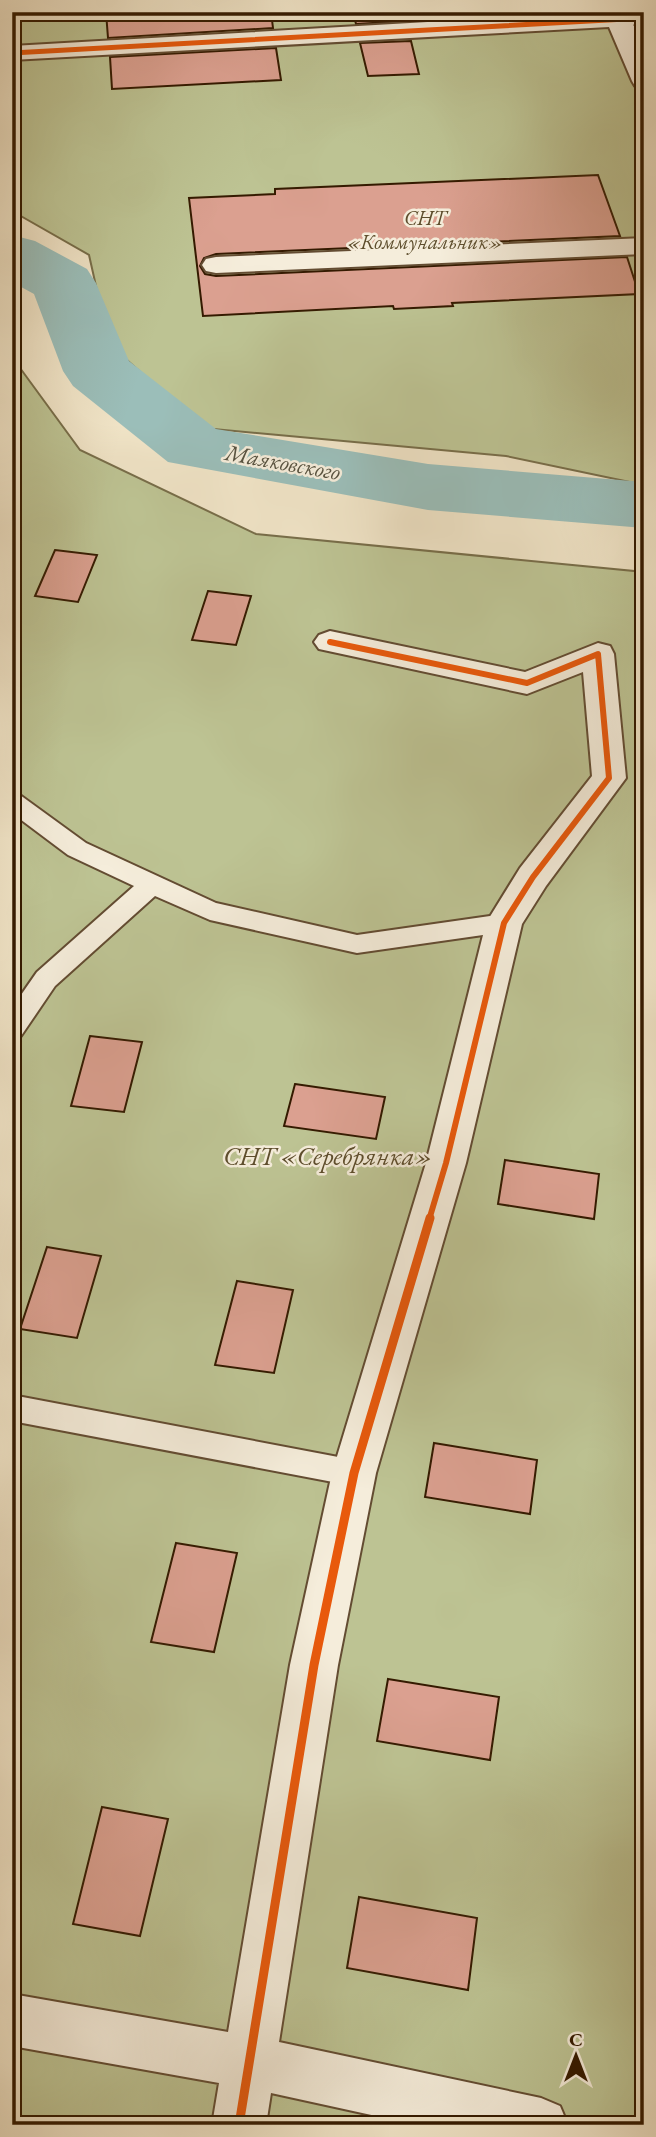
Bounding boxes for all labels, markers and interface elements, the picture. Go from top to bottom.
park label: СНТ «Коммунальник» [347,204,503,255]
water label: Маяковского [221,437,343,487]
park label: СНТ «Серебрянка» [223,1139,433,1173]
north arrow [540,2022,610,2092]
text: С [569,2027,583,2052]

